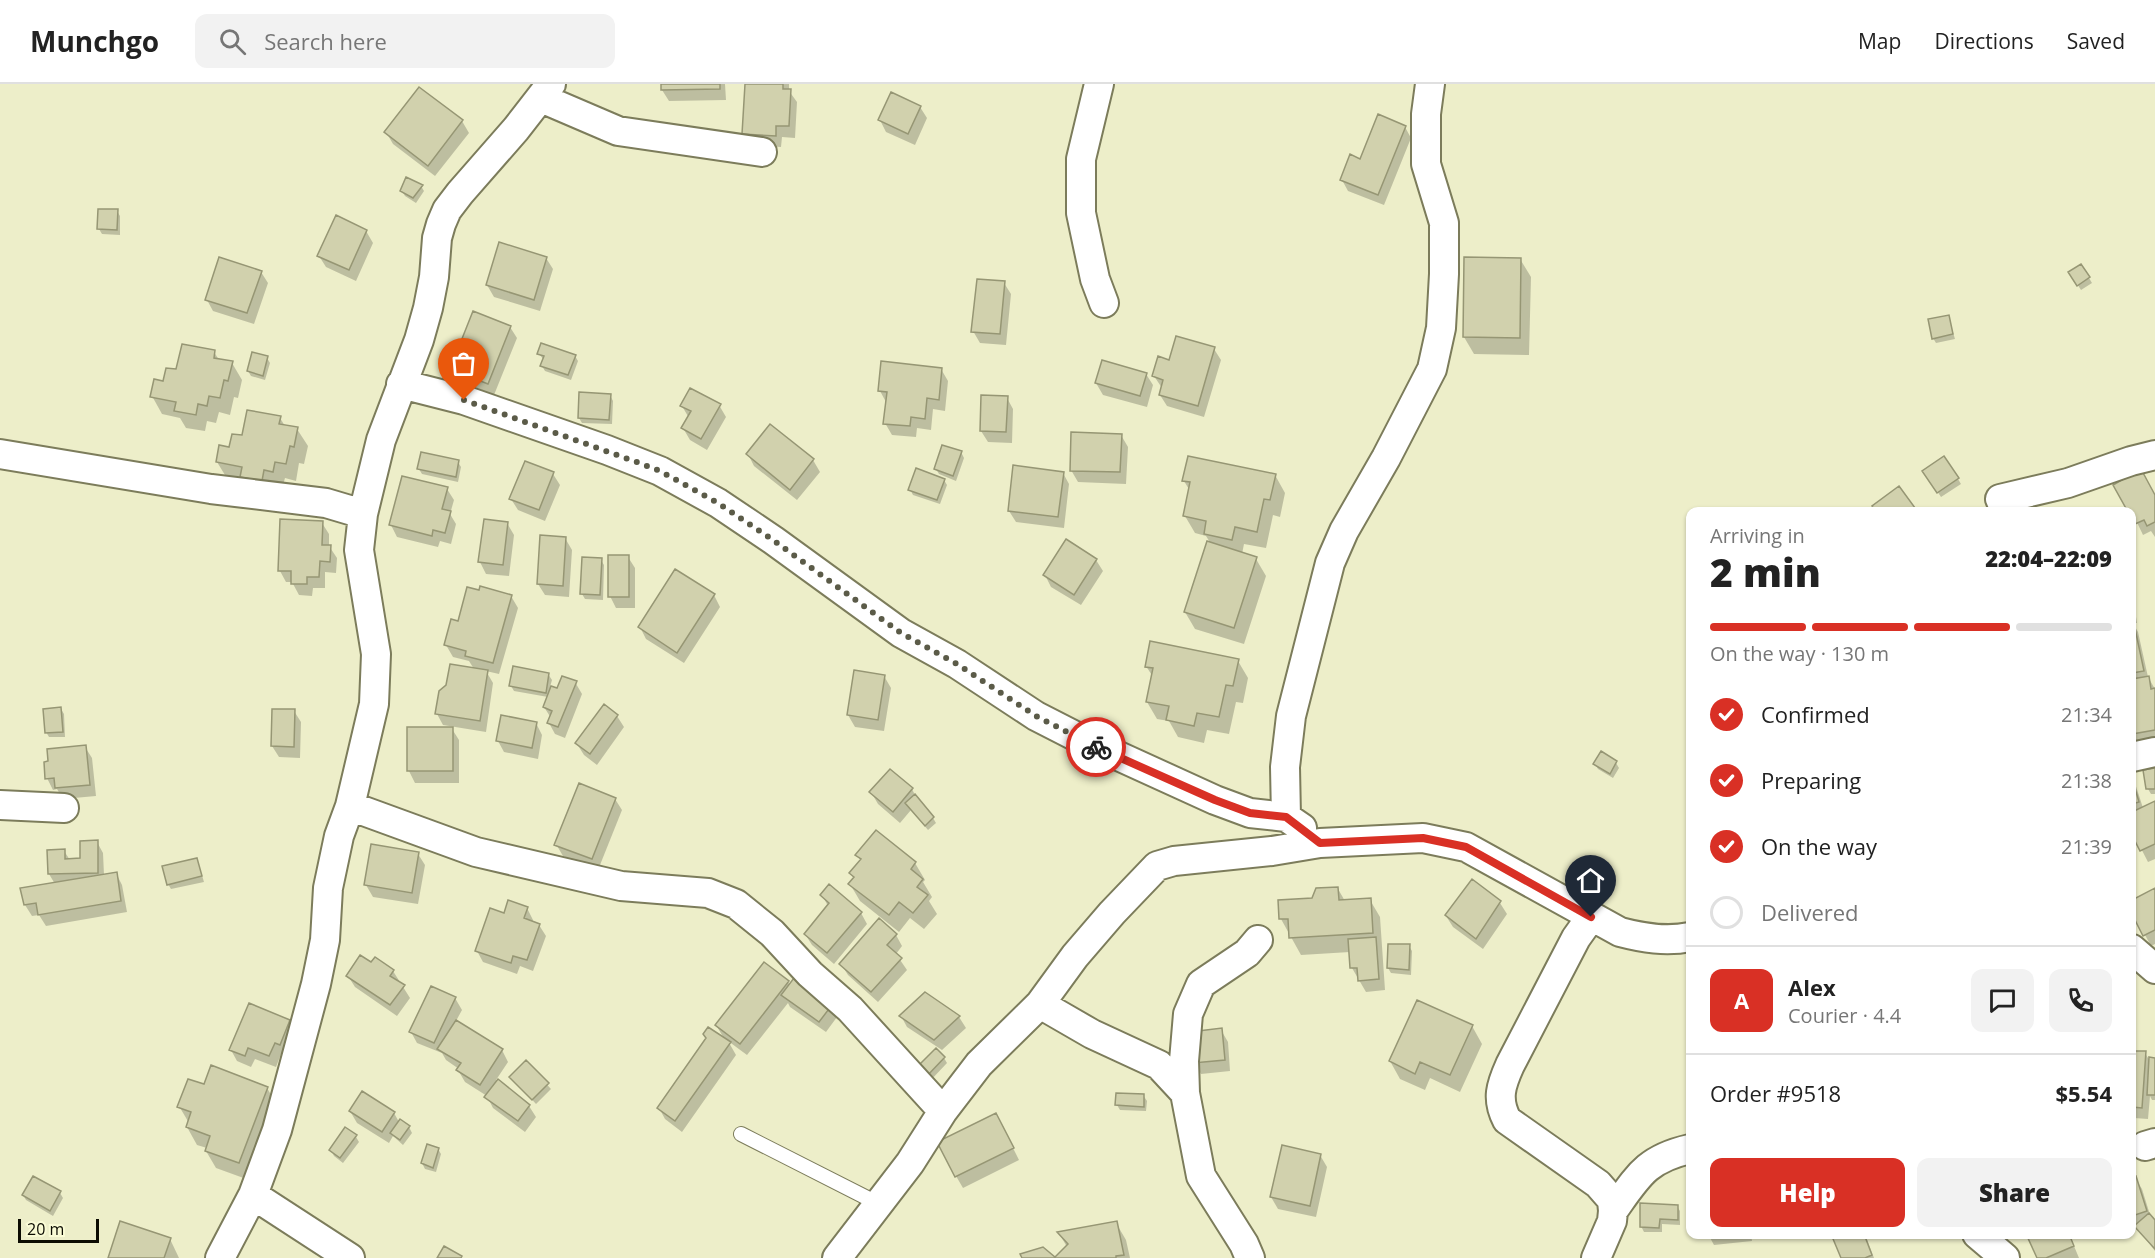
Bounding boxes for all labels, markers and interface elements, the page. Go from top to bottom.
search box [195,14,615,68]
text: Munchgo [30,22,159,60]
icon: search [216,25,249,58]
text: Search here [264,26,387,56]
text: Map [1858,27,1901,55]
text: Directions [1934,27,2034,55]
text: Saved [2067,27,2125,55]
pin [438,338,489,400]
icon: bag [447,347,480,380]
text: Arriving in [1710,522,1805,549]
text: 22:04–22:09 [1985,543,2112,573]
text: 2 min [1710,545,1821,598]
text: On the way · 130 m [1710,640,1889,667]
icon: check [1710,698,1743,731]
text: Confirmed [1761,699,1870,729]
text: 21:34 [2061,701,2112,728]
courier [1066,717,1126,777]
icon: bike [1080,731,1113,764]
icon: check [1710,764,1743,797]
text: Preparing [1761,765,1861,795]
text: 21:38 [2061,767,2112,794]
icon: check [1710,830,1743,863]
text: On the way [1761,831,1877,861]
text: 21:39 [2061,833,2112,860]
pin [1565,855,1616,917]
icon: home [1574,864,1607,897]
text: Delivered [1761,897,1859,927]
button: chat [1971,969,2034,1032]
button: phone [2049,969,2112,1032]
text: Alex [1788,972,1836,1002]
text: A [1734,985,1749,1015]
text: Courier · 4.4 [1788,1002,1901,1029]
text: Order #9518 [1710,1078,1841,1108]
text: $5.54 [2055,1078,2112,1108]
button: Help [1710,1158,1905,1227]
button: Share [1917,1158,2112,1227]
scale bar [18,1216,99,1244]
text: 20 m [27,1218,64,1240]

